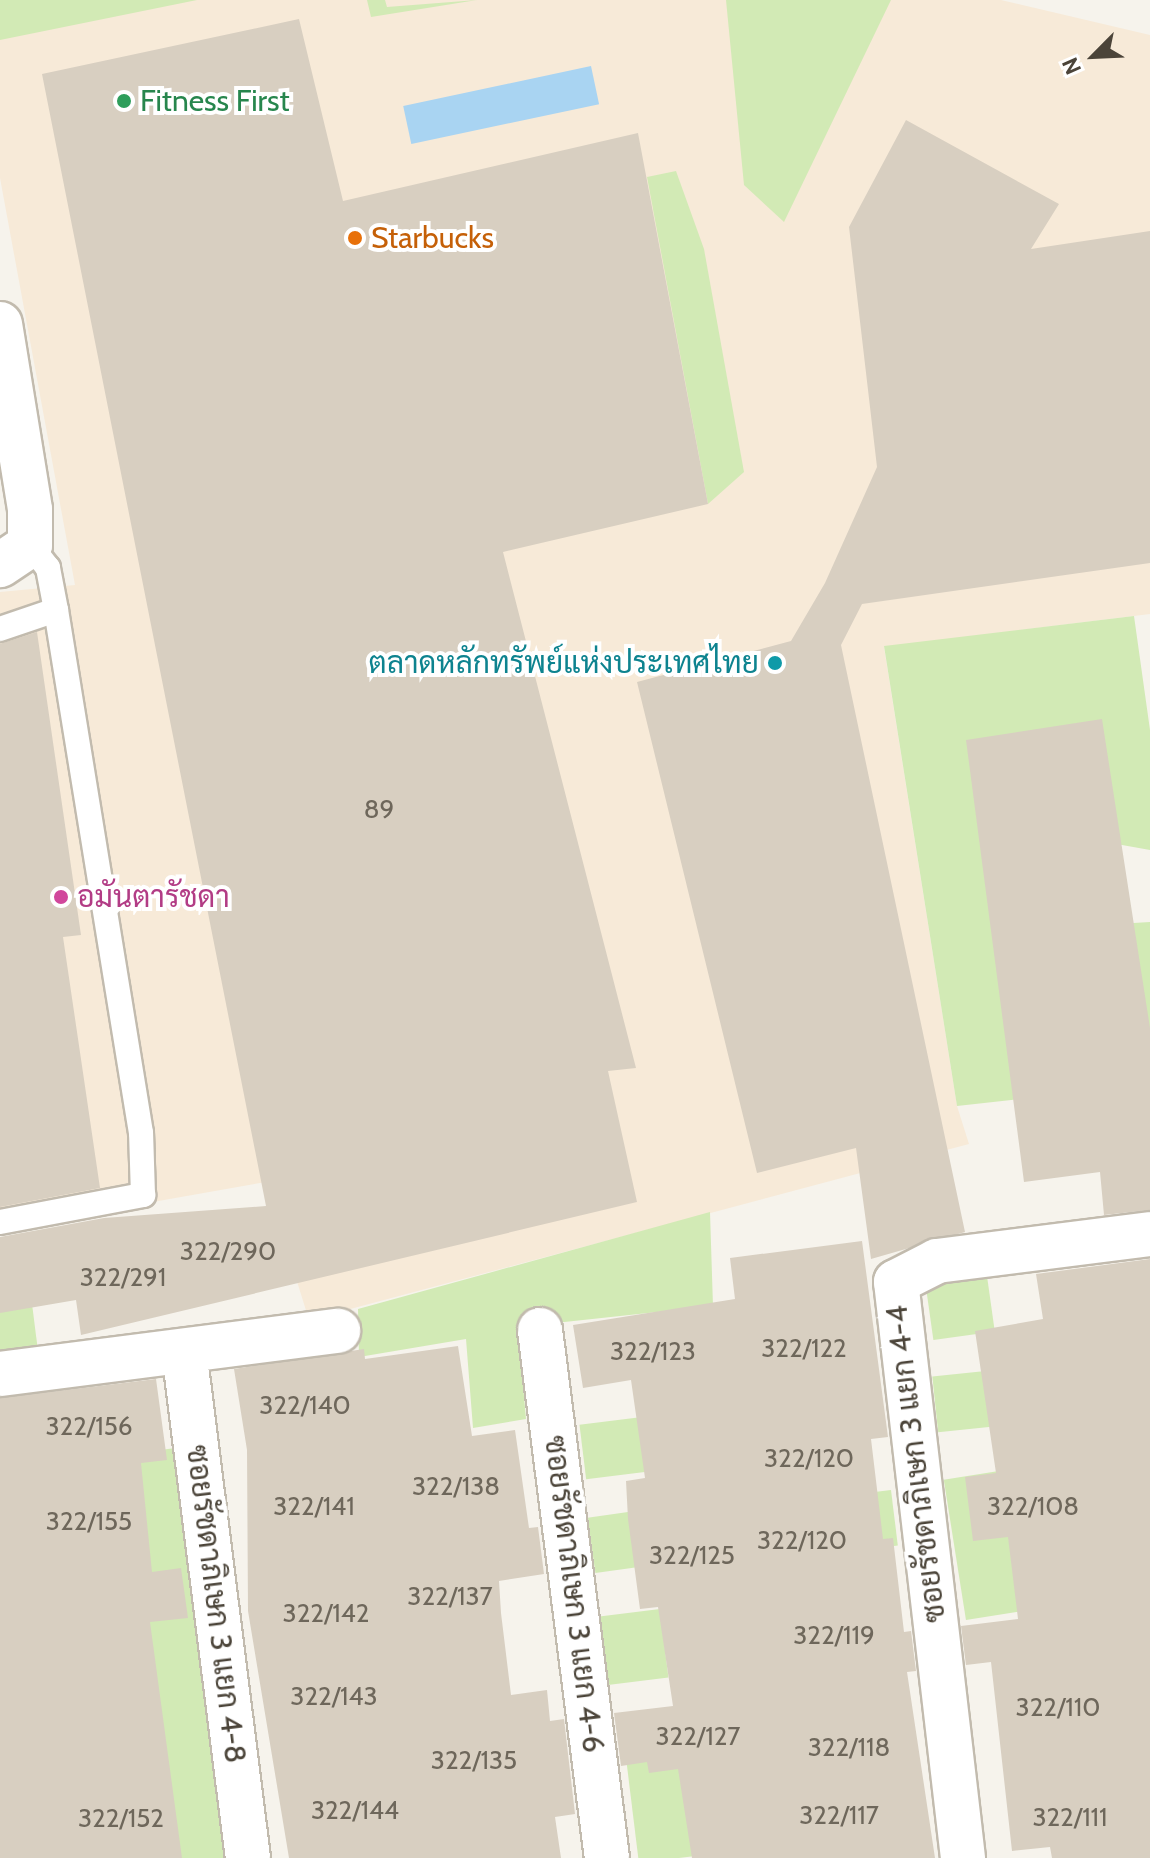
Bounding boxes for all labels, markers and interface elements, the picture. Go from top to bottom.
north arrow [1054,16,1134,96]
text: N [1056,53,1087,79]
place label: Fitness First [140,83,290,119]
marker: Fitness First [115,92,133,110]
place label: Starbucks [371,220,494,256]
marker: Starbucks [346,229,364,247]
place label: ตลาดหลักทรัพย์แห่งประเทศไทย [368,645,759,681]
marker: ตลาดหลักทรัพย์แห่งประเทศไทย [766,654,784,672]
house number: 89 [364,794,394,826]
place label: อมันตารัชดา [77,879,230,915]
marker: อมันตารัชดา [52,888,70,906]
house number: 322/290 [180,1236,276,1268]
house number: 322/291 [80,1262,166,1294]
street label: ซอยรัชดาภิเษก 3 แยก 4-4 [879,1303,953,1625]
house number: 322/122 [761,1333,847,1365]
house number: 322/123 [610,1336,696,1368]
house number: 322/140 [259,1390,351,1422]
house number: 322/156 [45,1411,133,1443]
street label: ซอยรัชดาภิเษก 3 แยก 4-6 [537,1433,611,1755]
street label: ซอยรัชดาภิเษก 3 แยก 4-8 [179,1443,253,1765]
house number: 322/120 [764,1443,854,1475]
house number: 322/138 [412,1471,500,1503]
house number: 322/141 [273,1491,355,1523]
house number: 322/108 [987,1491,1079,1523]
house number: 322/155 [46,1506,132,1538]
house number: 322/120 [757,1525,847,1557]
house number: 322/125 [649,1540,735,1572]
house number: 322/137 [407,1581,493,1613]
house number: 322/142 [283,1598,369,1630]
house number: 322/119 [793,1620,875,1652]
house number: 322/143 [290,1681,378,1713]
house number: 322/110 [1016,1692,1100,1724]
house number: 322/127 [656,1721,740,1753]
house number: 322/118 [808,1732,890,1764]
house number: 322/135 [431,1745,517,1777]
house number: 322/144 [311,1795,399,1827]
house number: 322/117 [799,1800,879,1832]
house number: 322/111 [1032,1802,1108,1834]
house number: 322/152 [78,1803,164,1835]

